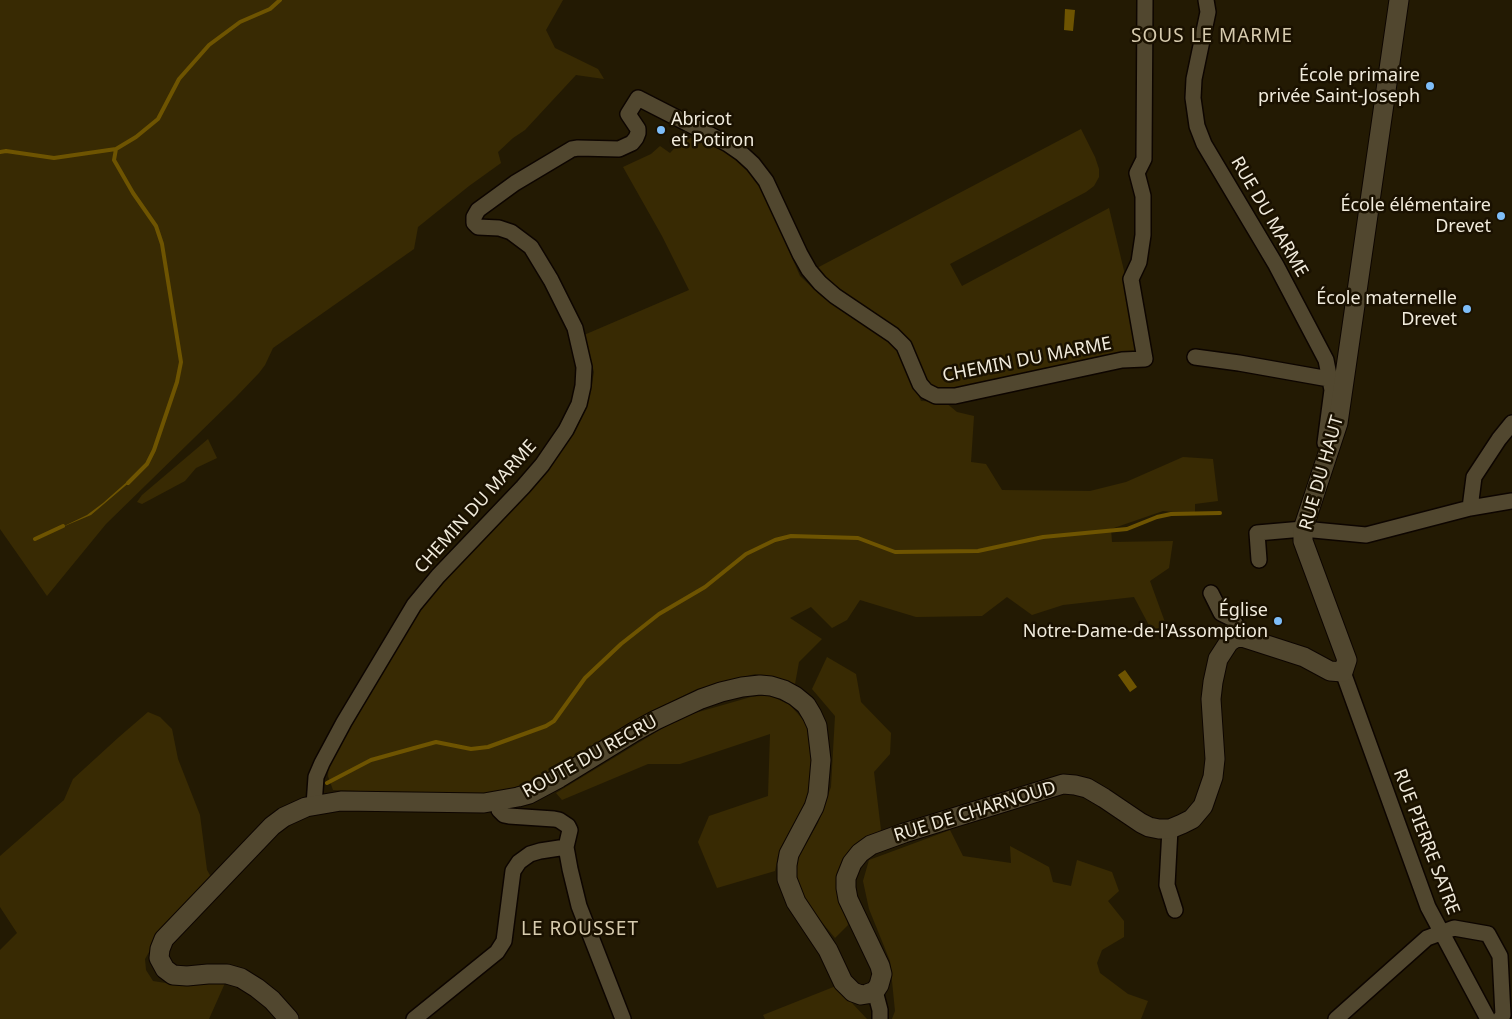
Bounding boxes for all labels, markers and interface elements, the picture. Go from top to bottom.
district label: SOUS LE MARME [1129,26,1295,48]
place label: École primaire privée Saint-Joseph [1258,65,1420,108]
marker: École primaire privée Saint-Joseph [1424,80,1436,92]
place label: Abricot et Potiron [671,109,754,152]
marker: Abricot et Potiron [655,124,667,136]
street label: RUE DU MARME [1226,153,1312,281]
place label: École élémentaire Drevet [1340,195,1491,238]
marker: École élémentaire Drevet [1495,210,1507,222]
place label: École maternelle Drevet [1316,288,1457,330]
marker: École maternelle Drevet [1461,303,1473,315]
street label: CHEMIN DU MARME [941,333,1113,387]
street label: RUE DU HAUT [1295,413,1349,533]
street label: CHEMIN DU MARME [410,436,542,578]
place label: Église Notre-Dame-de-l'Assomption [1023,600,1268,642]
marker: Église Notre-Dame-de-l'Assomption [1272,615,1284,627]
street label: ROUTE DU RECRU [519,711,661,803]
street label: RUE PIERRE SATRE [1388,766,1464,918]
street label: RUE DE CHARNOUD [891,777,1059,847]
district label: LE ROUSSET [520,919,640,941]

